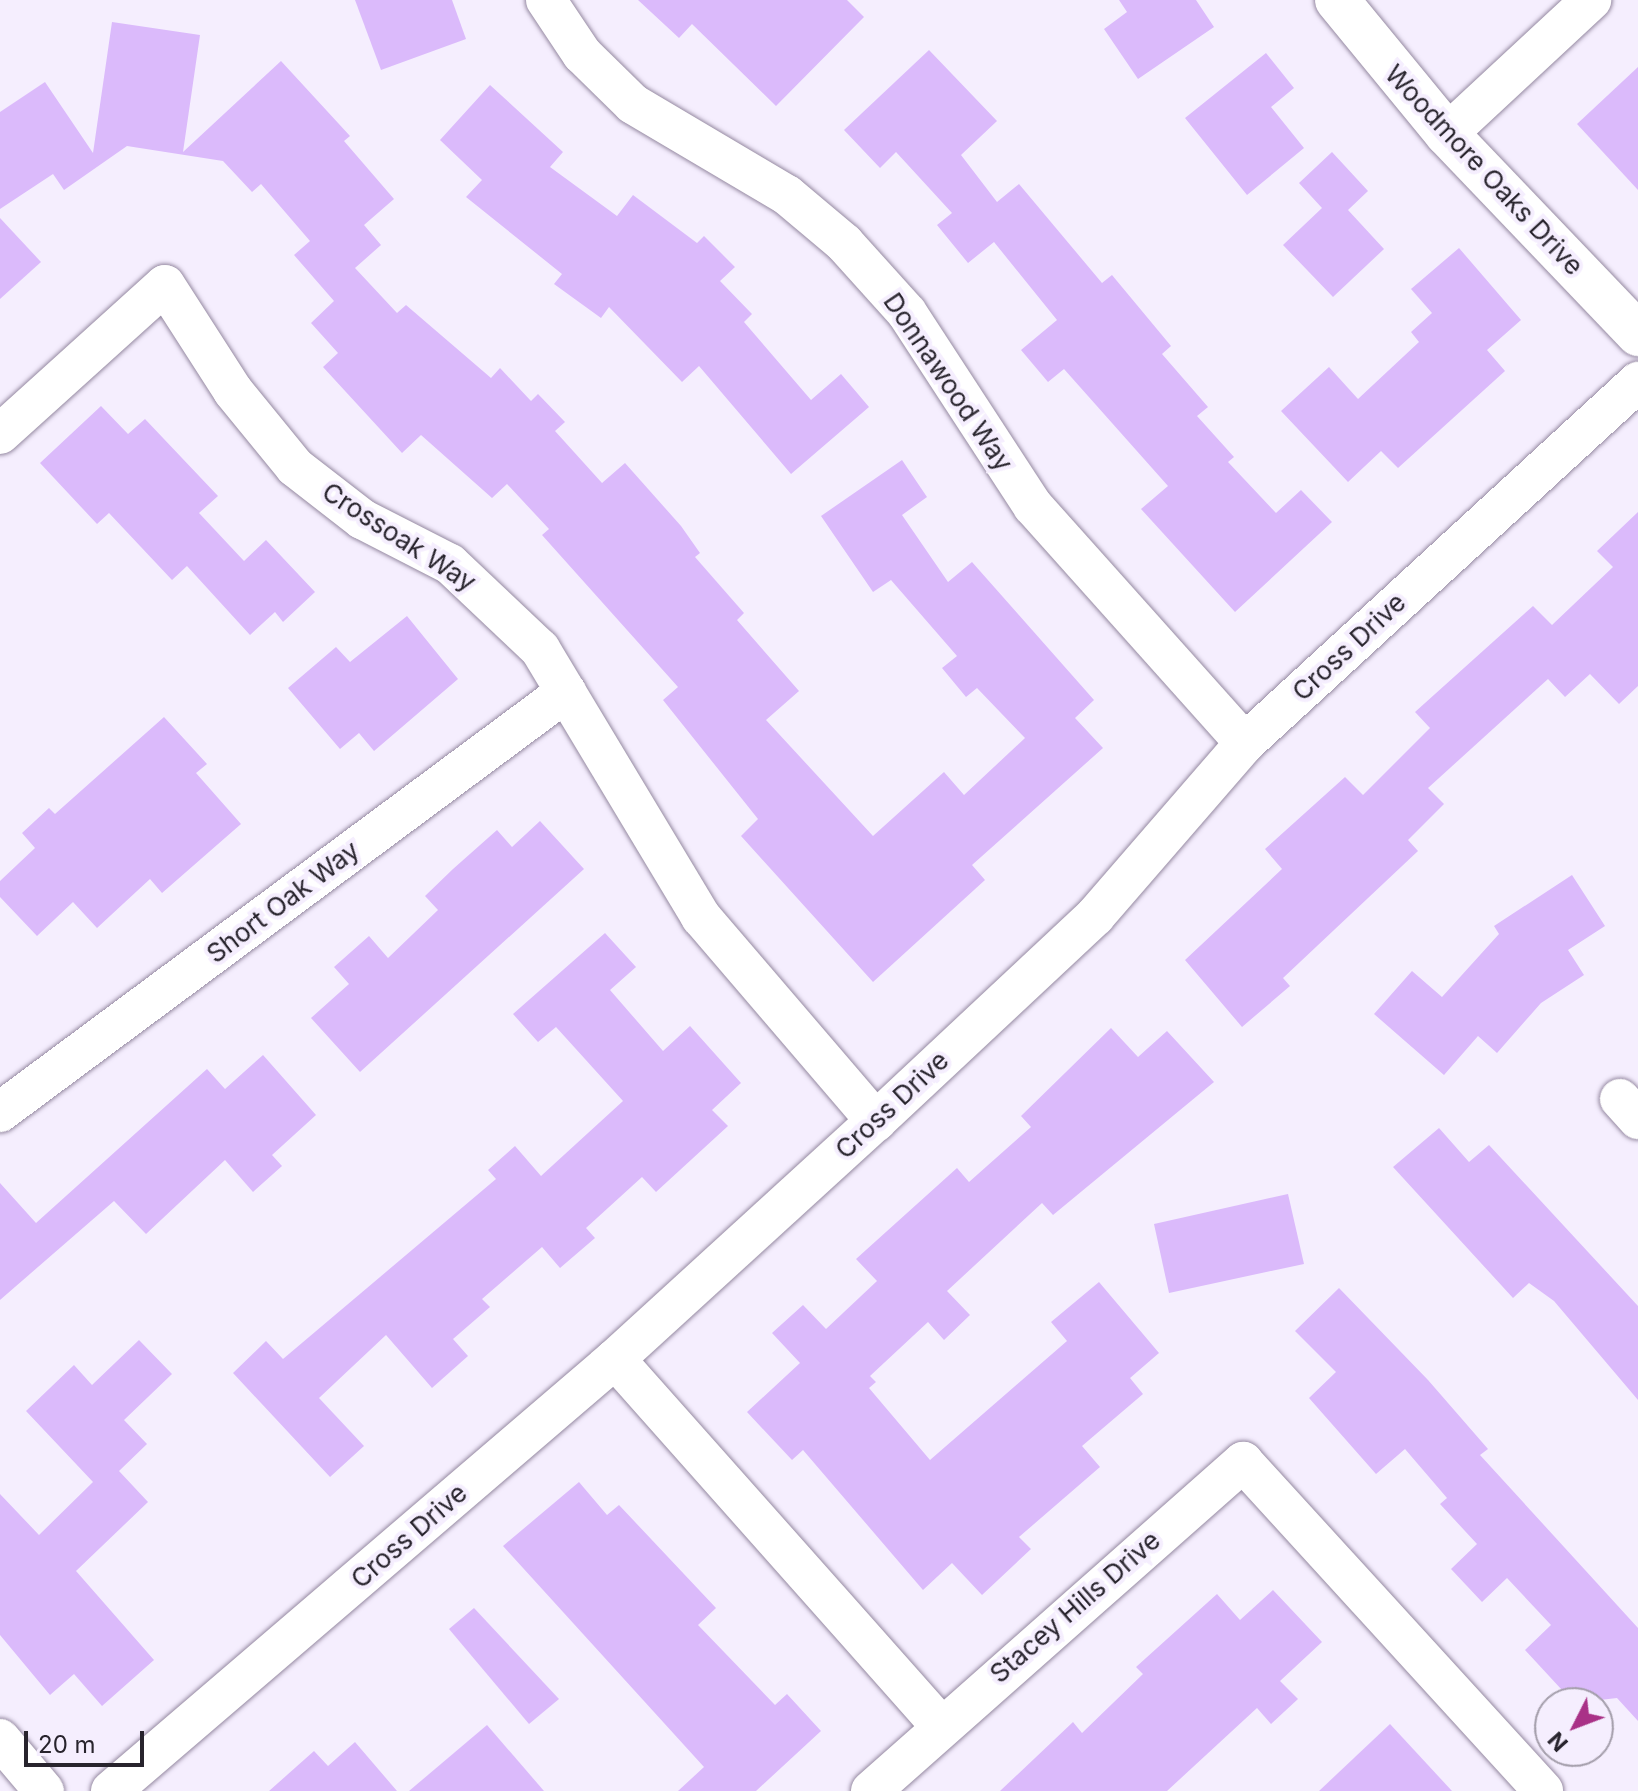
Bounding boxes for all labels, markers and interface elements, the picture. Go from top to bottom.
street label: Woodmore Oaks Drive [1379,58,1589,282]
street label: Donnawood Way [877,287,1019,477]
street label: Crossoak Way [316,476,482,598]
street label: Cross Drive [1286,587,1412,707]
street label: Short Oak Way [201,835,365,969]
street label: Cross Drive [829,1045,955,1165]
street label: Cross Drive [345,1477,473,1595]
street label: Stacey Hills Drive [984,1525,1166,1689]
north arrow [1534,1687,1614,1767]
scale bar [28,1715,148,1765]
text: N [1542,1727,1573,1757]
text: 20 m [38,1730,96,1759]

